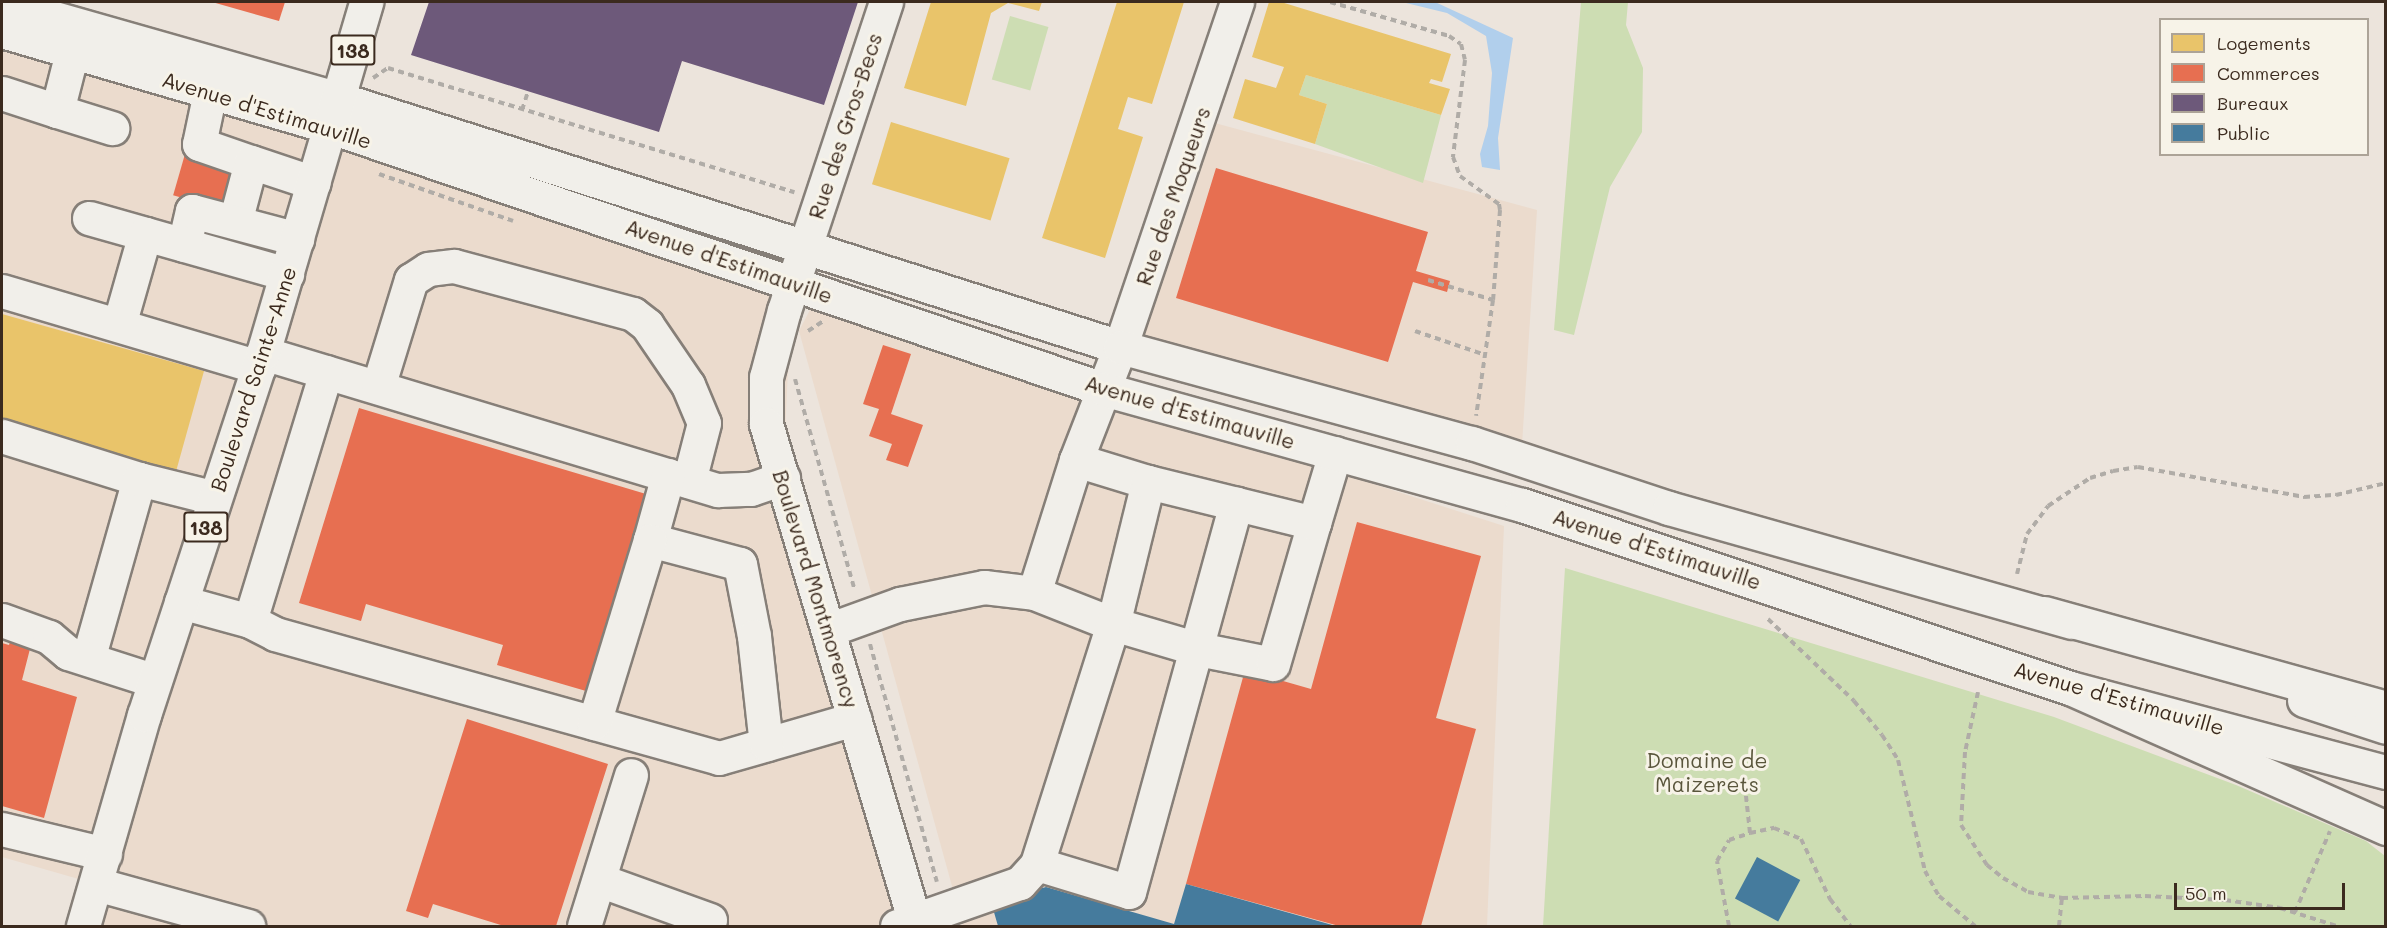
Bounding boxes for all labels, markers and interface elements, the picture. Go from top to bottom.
legend [2159,18,2369,156]
street label: Rue des Gros-Becs [803,30,887,222]
text: Logements [2217,31,2311,55]
road number: 138 [329,33,377,67]
text: Commerces [2217,61,2320,85]
street label: Avenue d'Estimauville [159,66,375,154]
text: Bureaux [2217,91,2288,115]
street label: Rue des Moqueurs [1131,103,1215,289]
text: Public [2217,121,2270,145]
street label: Avenue d'Estimauville [622,214,836,308]
street label: Boulevard Sainte-Anne [205,263,301,495]
street label: Avenue d'Estimauville [1082,370,1298,454]
street label: Boulevard Montmorency [768,467,864,711]
street label: Avenue d'Estimauville [1550,503,1764,595]
road number: 138 [182,510,230,544]
street label: Avenue d'Estimauville [2011,656,2227,740]
park label: Domaine de Maizerets [1647,747,1767,797]
scale bar [2177,871,2348,909]
text: 50 m [2185,881,2227,905]

